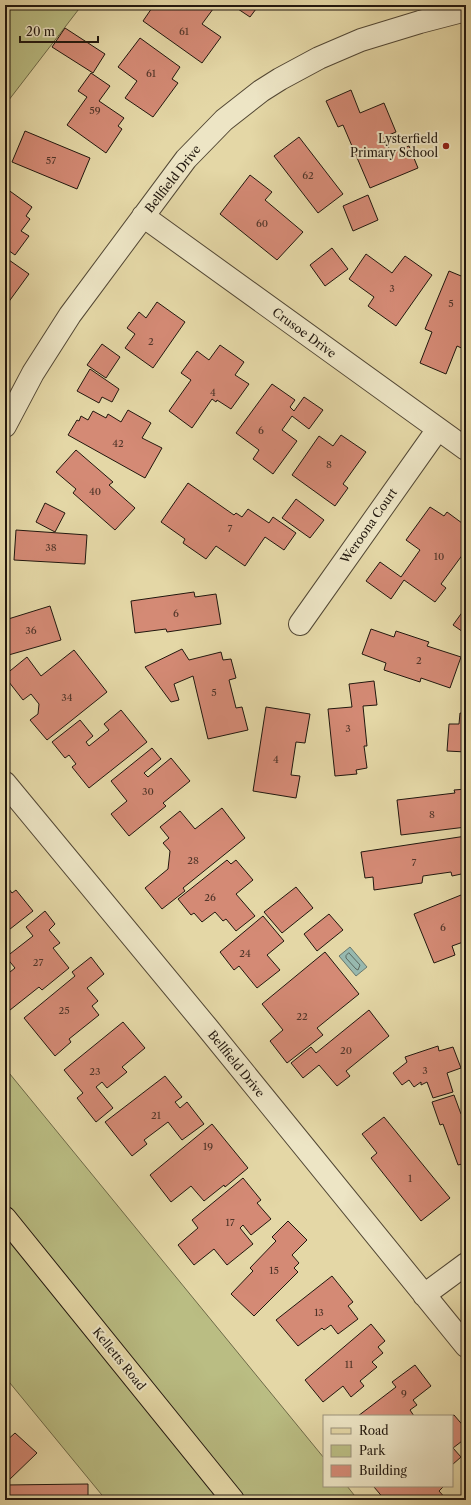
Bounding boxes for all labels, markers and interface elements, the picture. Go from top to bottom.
scale bar [20,18,98,44]
text: 20 m [26,24,55,39]
house number: 61 [179,25,190,38]
house number: 61 [146,67,157,80]
house number: 59 [89,104,101,117]
place label: Lysterfield Primary School [350,131,439,160]
marker: Lysterfield Primary School [441,141,451,151]
street label: Bellfield Drive [142,142,204,216]
house number: 57 [46,154,56,167]
house number: 62 [302,169,314,182]
house number: 60 [256,217,268,230]
house number: 3 [389,282,395,295]
house number: 5 [448,297,454,310]
street label: Crusoe Drive [269,304,339,361]
house number: 2 [148,335,154,348]
house number: 4 [210,386,216,399]
house number: 6 [258,424,264,437]
house number: 42 [112,437,124,450]
house number: 8 [326,458,332,471]
street label: Weroona Court [336,484,401,567]
house number: 40 [89,485,101,498]
house number: 7 [228,522,233,535]
house number: 38 [45,541,57,554]
house number: 10 [434,550,444,563]
house number: 6 [173,607,179,620]
house number: 36 [25,624,37,637]
house number: 2 [416,654,422,667]
house number: 5 [211,686,217,699]
house number: 34 [61,691,73,704]
house number: 3 [345,722,351,735]
house number: 4 [273,753,279,766]
house number: 30 [142,785,154,798]
house number: 8 [429,808,435,821]
house number: 28 [187,854,199,867]
house number: 7 [412,856,417,869]
house number: 26 [204,891,216,904]
house number: 6 [440,921,446,934]
house number: 24 [239,947,251,960]
house number: 27 [33,956,43,969]
house number: 25 [58,1004,70,1017]
house number: 22 [296,1010,308,1023]
street label: Bellfield Drive [205,1027,268,1100]
house number: 20 [340,1044,352,1057]
house number: 3 [422,1064,428,1077]
house number: 23 [89,1065,101,1078]
house number: 21 [151,1109,162,1122]
house number: 19 [203,1140,213,1153]
house number: 1 [408,1172,413,1185]
house number: 17 [225,1216,235,1229]
house number: 15 [269,1264,279,1277]
house number: 13 [314,1306,324,1319]
street label: Kelletts Road [90,1324,150,1394]
house number: 11 [345,1358,354,1371]
house number: 9 [401,1387,407,1400]
legend [323,1415,453,1487]
text: Road [359,1423,389,1438]
text: Park [359,1443,386,1458]
text: Building [359,1463,407,1478]

